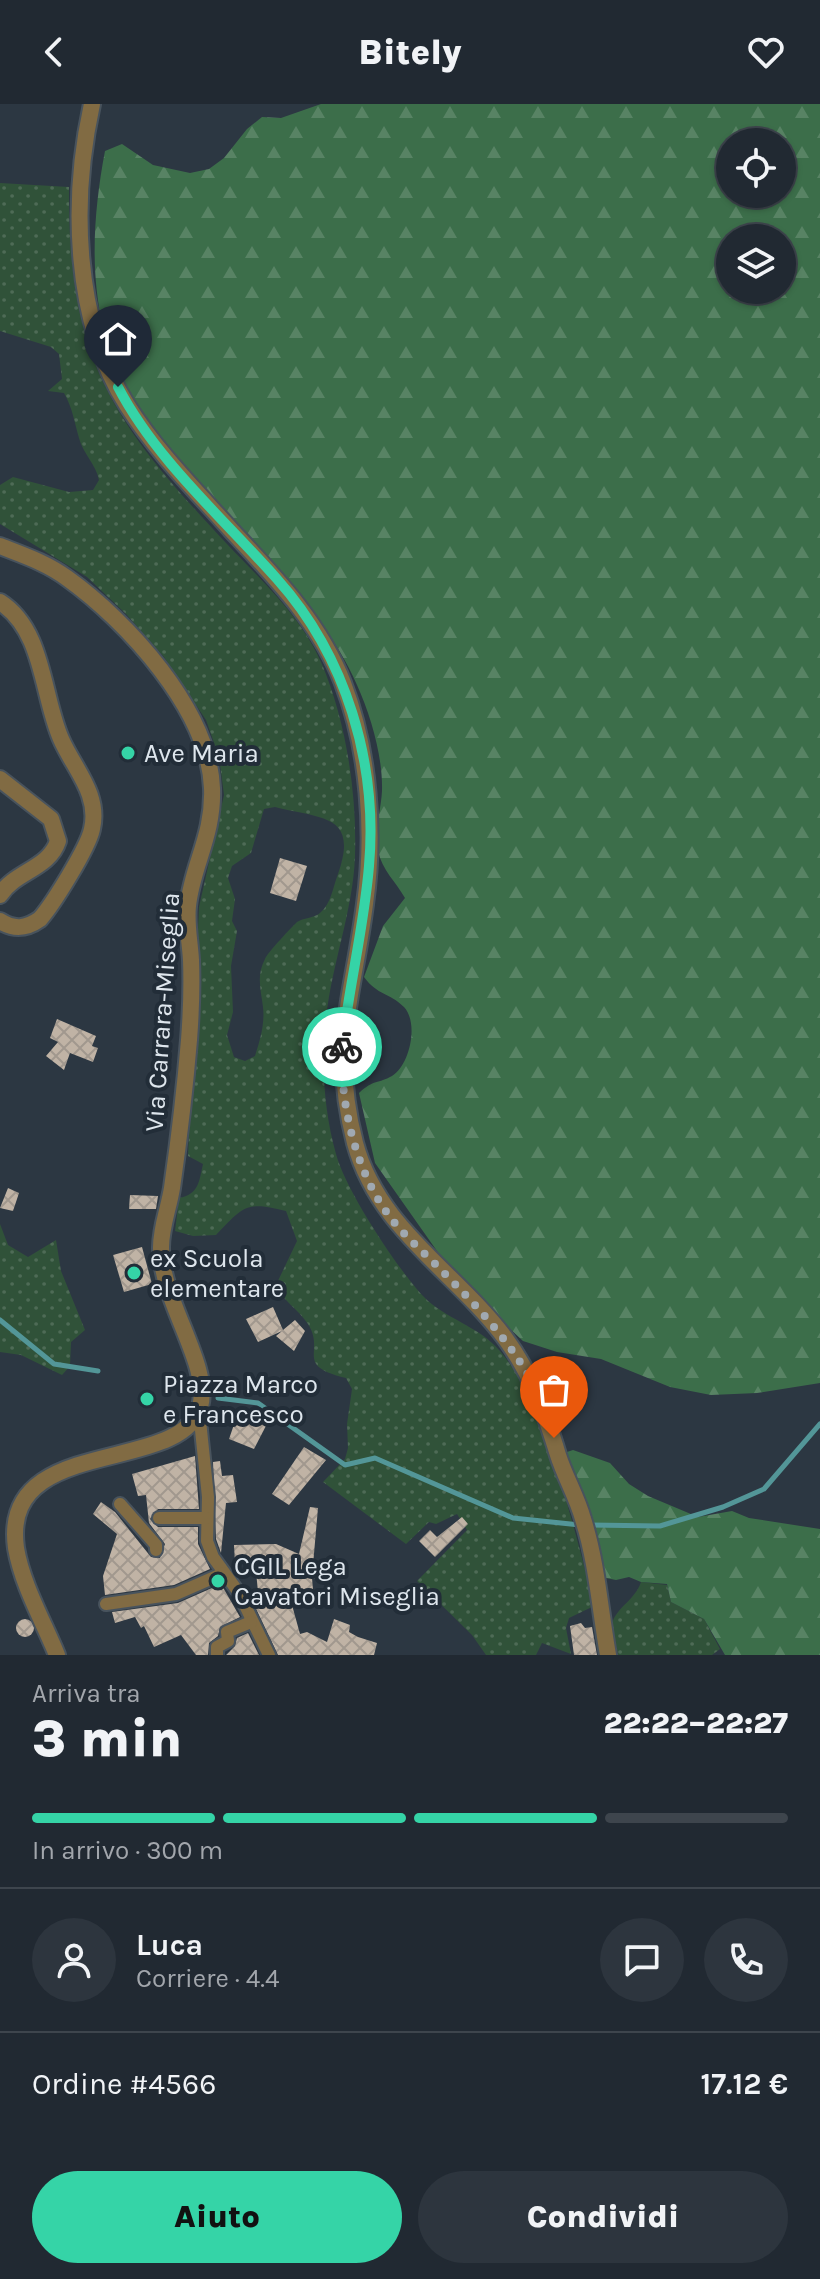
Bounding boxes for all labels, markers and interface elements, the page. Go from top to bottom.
icon: back [32,30,76,74]
icon: heart [744,30,788,74]
text: Bitely [358,31,462,73]
map controls [716,128,796,304]
button: locate [716,128,796,208]
button: layers [716,224,796,304]
pin [84,305,152,387]
icon: home [96,317,140,361]
place label: Ave Maria [144,738,259,769]
marker: Ave Maria [119,744,137,762]
street label: Via Carrara-Miseglia [139,891,186,1133]
courier [302,1007,382,1087]
icon: bike [320,1025,364,1069]
place label: ex Scuola elementare [150,1243,284,1304]
marker: ex Scuola elementare [125,1264,143,1282]
pin [520,1356,588,1438]
icon: bag [532,1368,576,1412]
place label: Piazza Marco e Francesco [163,1369,318,1430]
marker: Piazza Marco e Francesco [138,1390,156,1408]
place label: CGIL Lega Cavatori Miseglia [234,1551,440,1612]
marker: CGIL Lega Cavatori Miseglia [209,1572,227,1590]
text: Arriva tra [32,1678,141,1709]
text: 22:22–22:27 [603,1705,788,1741]
text: 3 min [32,1708,182,1769]
text: In arrivo · 300 m [32,1835,223,1866]
button: person [32,1918,116,2002]
button: chat [600,1918,684,2002]
button: phone [704,1918,788,2002]
text: Luca [136,1927,203,1963]
text: Corriere · 4.4 [136,1963,279,1994]
text: Ordine #4566 [32,2066,216,2102]
text: 17.12 € [700,2066,788,2102]
button: Aiuto [32,2171,402,2263]
button: Condividi [418,2171,788,2263]

